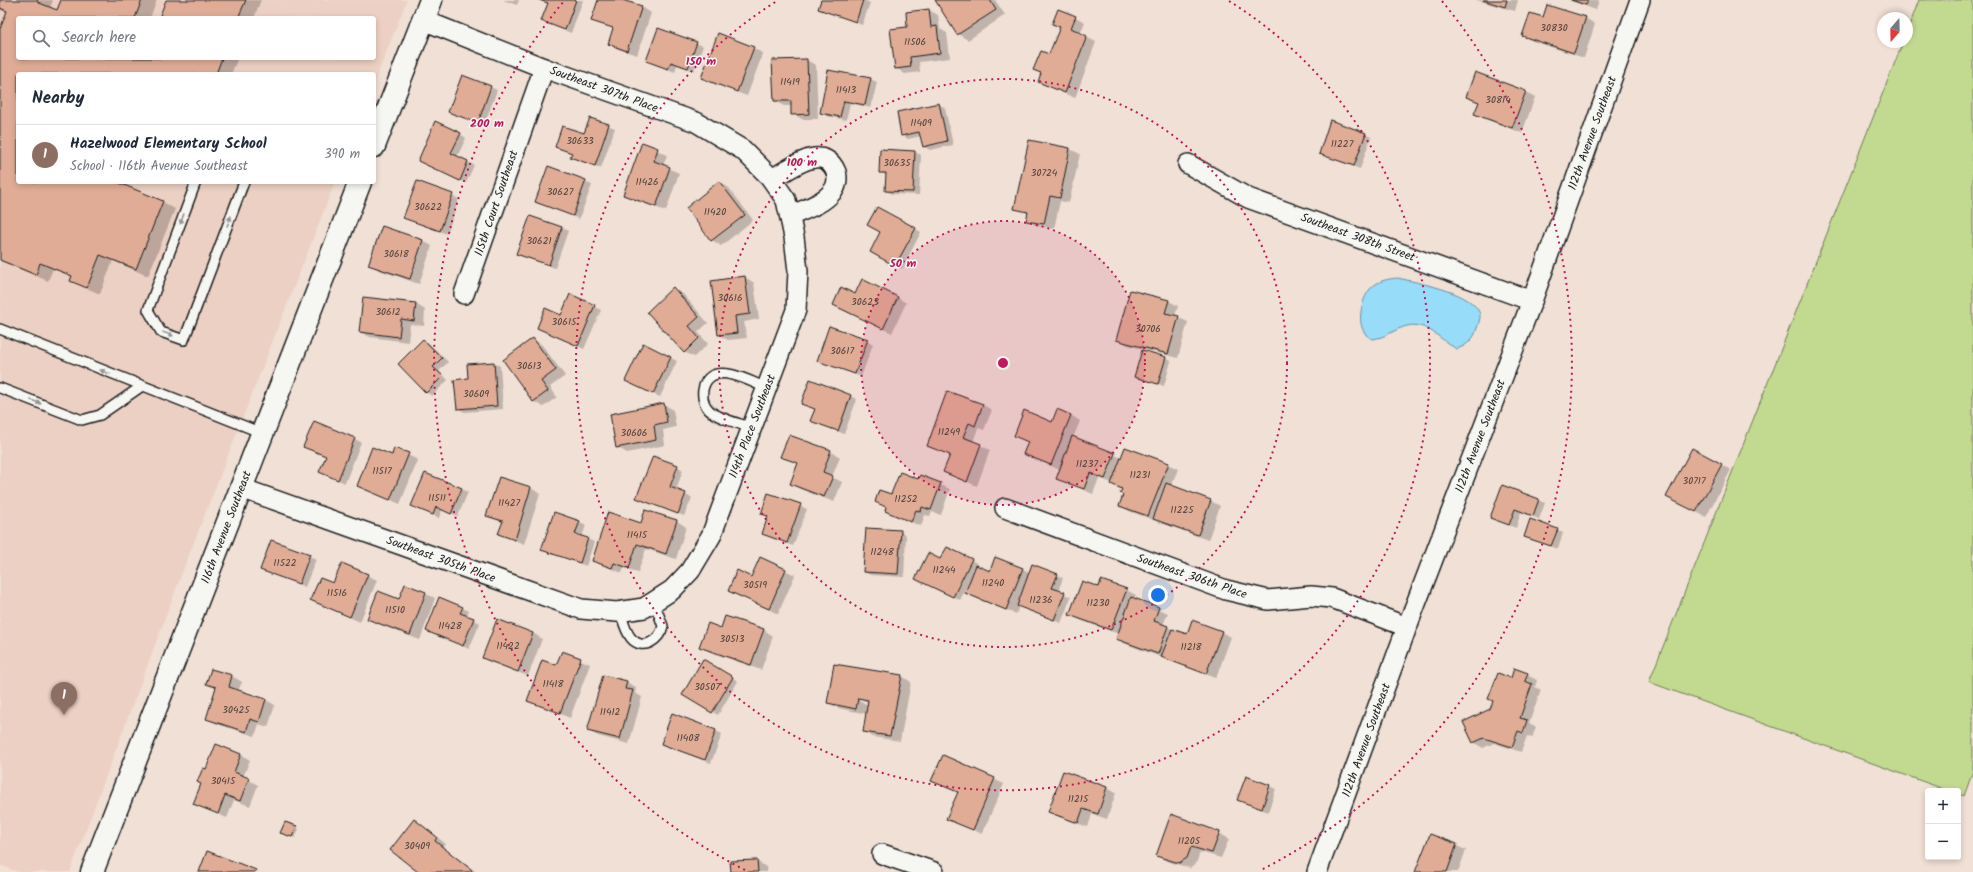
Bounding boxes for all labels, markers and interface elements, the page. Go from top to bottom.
north arrow [1877,12,1913,48]
search box [16,16,376,60]
house number: 30830 [1540,20,1568,36]
text: Search here [62,26,136,50]
icon: search [30,27,52,49]
house number: 11506 [904,34,926,50]
text: 150 m [686,52,716,71]
street label: Southeast 307th Place [547,61,661,118]
street label: 112th Avenue Southeast [1563,73,1622,193]
house number: 11419 [780,74,800,90]
house number: 11413 [836,82,857,98]
text: Nearby [32,85,84,112]
house number: 30814 [1485,92,1511,108]
text: 200 m [470,114,504,133]
house number: 11409 [910,115,932,131]
text: Hazelwood Elementary School [70,132,267,156]
house number: 30633 [566,133,594,149]
house number: 11227 [1331,136,1354,152]
text: 1 [43,144,47,165]
text: 390 m [324,144,360,165]
street label: 115th Court Southeast [469,147,524,259]
text: 100 m [787,153,817,172]
house number: 30635 [883,155,911,171]
text: School · 116th Avenue Southeast [70,156,248,177]
house number: 30724 [1031,165,1058,181]
house number: 11426 [635,174,659,190]
house number: 30627 [547,184,574,200]
house number: 30622 [414,199,442,215]
house number: 11420 [704,204,726,220]
street label: Southeast 308th Street [1298,208,1418,267]
one-way arrow [179,213,185,225]
one-way arrow [226,215,232,227]
house number: 30621 [526,233,552,249]
house number: 30618 [383,246,410,262]
text: 50 m [889,254,917,273]
house number: 30616 [718,290,742,306]
house number: 30623 [851,294,879,310]
house number: 30612 [375,304,401,320]
house number: 30615 [552,314,577,330]
house number: 30706 [1135,321,1161,337]
one-way arrow [162,332,174,338]
house number: 30617 [830,343,854,359]
centre of rings [996,356,1010,370]
house number: 30613 [516,358,542,374]
one-way arrow [99,368,111,374]
street label: 114th Place Southeast [724,371,781,481]
street label: 112th Avenue Southeast [1450,376,1511,496]
house number: 30609 [463,386,489,402]
one-way arrow [31,400,43,406]
house number: 11249 [938,424,960,440]
house number: 30606 [621,425,647,441]
house number: 11237 [1076,456,1099,472]
house number: 11517 [372,463,392,479]
house number: 11231 [1130,467,1150,483]
street label: 116th Avenue Southeast [196,468,257,586]
house number: 30717 [1682,473,1706,489]
house number: 11511 [428,490,446,506]
house number: 11252 [894,491,918,507]
house number: 11427 [498,495,520,511]
house number: 11225 [1170,502,1194,518]
house number: 11415 [627,527,648,543]
street label: Southeast 305th Place [383,531,499,588]
house number: 11248 [870,544,895,560]
street label: Southeast 306th Place [1134,549,1250,604]
house number: 11522 [273,555,297,571]
house number: 11244 [932,562,956,578]
house number: 11240 [982,575,1004,591]
house number: 30519 [743,577,767,593]
house number: 11516 [327,585,347,601]
your location [1148,585,1168,605]
house number: 11236 [1029,592,1053,608]
house number: 11230 [1087,595,1109,611]
house number: 11510 [385,602,405,618]
house number: 11428 [438,618,463,634]
house number: 30513 [720,631,745,647]
house number: 11422 [496,638,520,654]
house number: 11218 [1180,639,1203,655]
house number: 11418 [543,676,564,692]
house number: 30507 [694,679,720,695]
street label: 112th Avenue Southeast [1337,680,1396,800]
pin: 1 [51,682,77,715]
house number: 30425 [222,702,250,718]
house number: 11412 [600,704,621,720]
house number: 11408 [677,730,700,746]
house number: 30415 [211,773,236,789]
map controls [1925,788,1961,860]
button: + [1925,788,1961,824]
house number: 11215 [1068,791,1089,807]
button: − [1925,824,1961,860]
house number: 11205 [1178,833,1201,849]
house number: 30409 [404,838,430,854]

